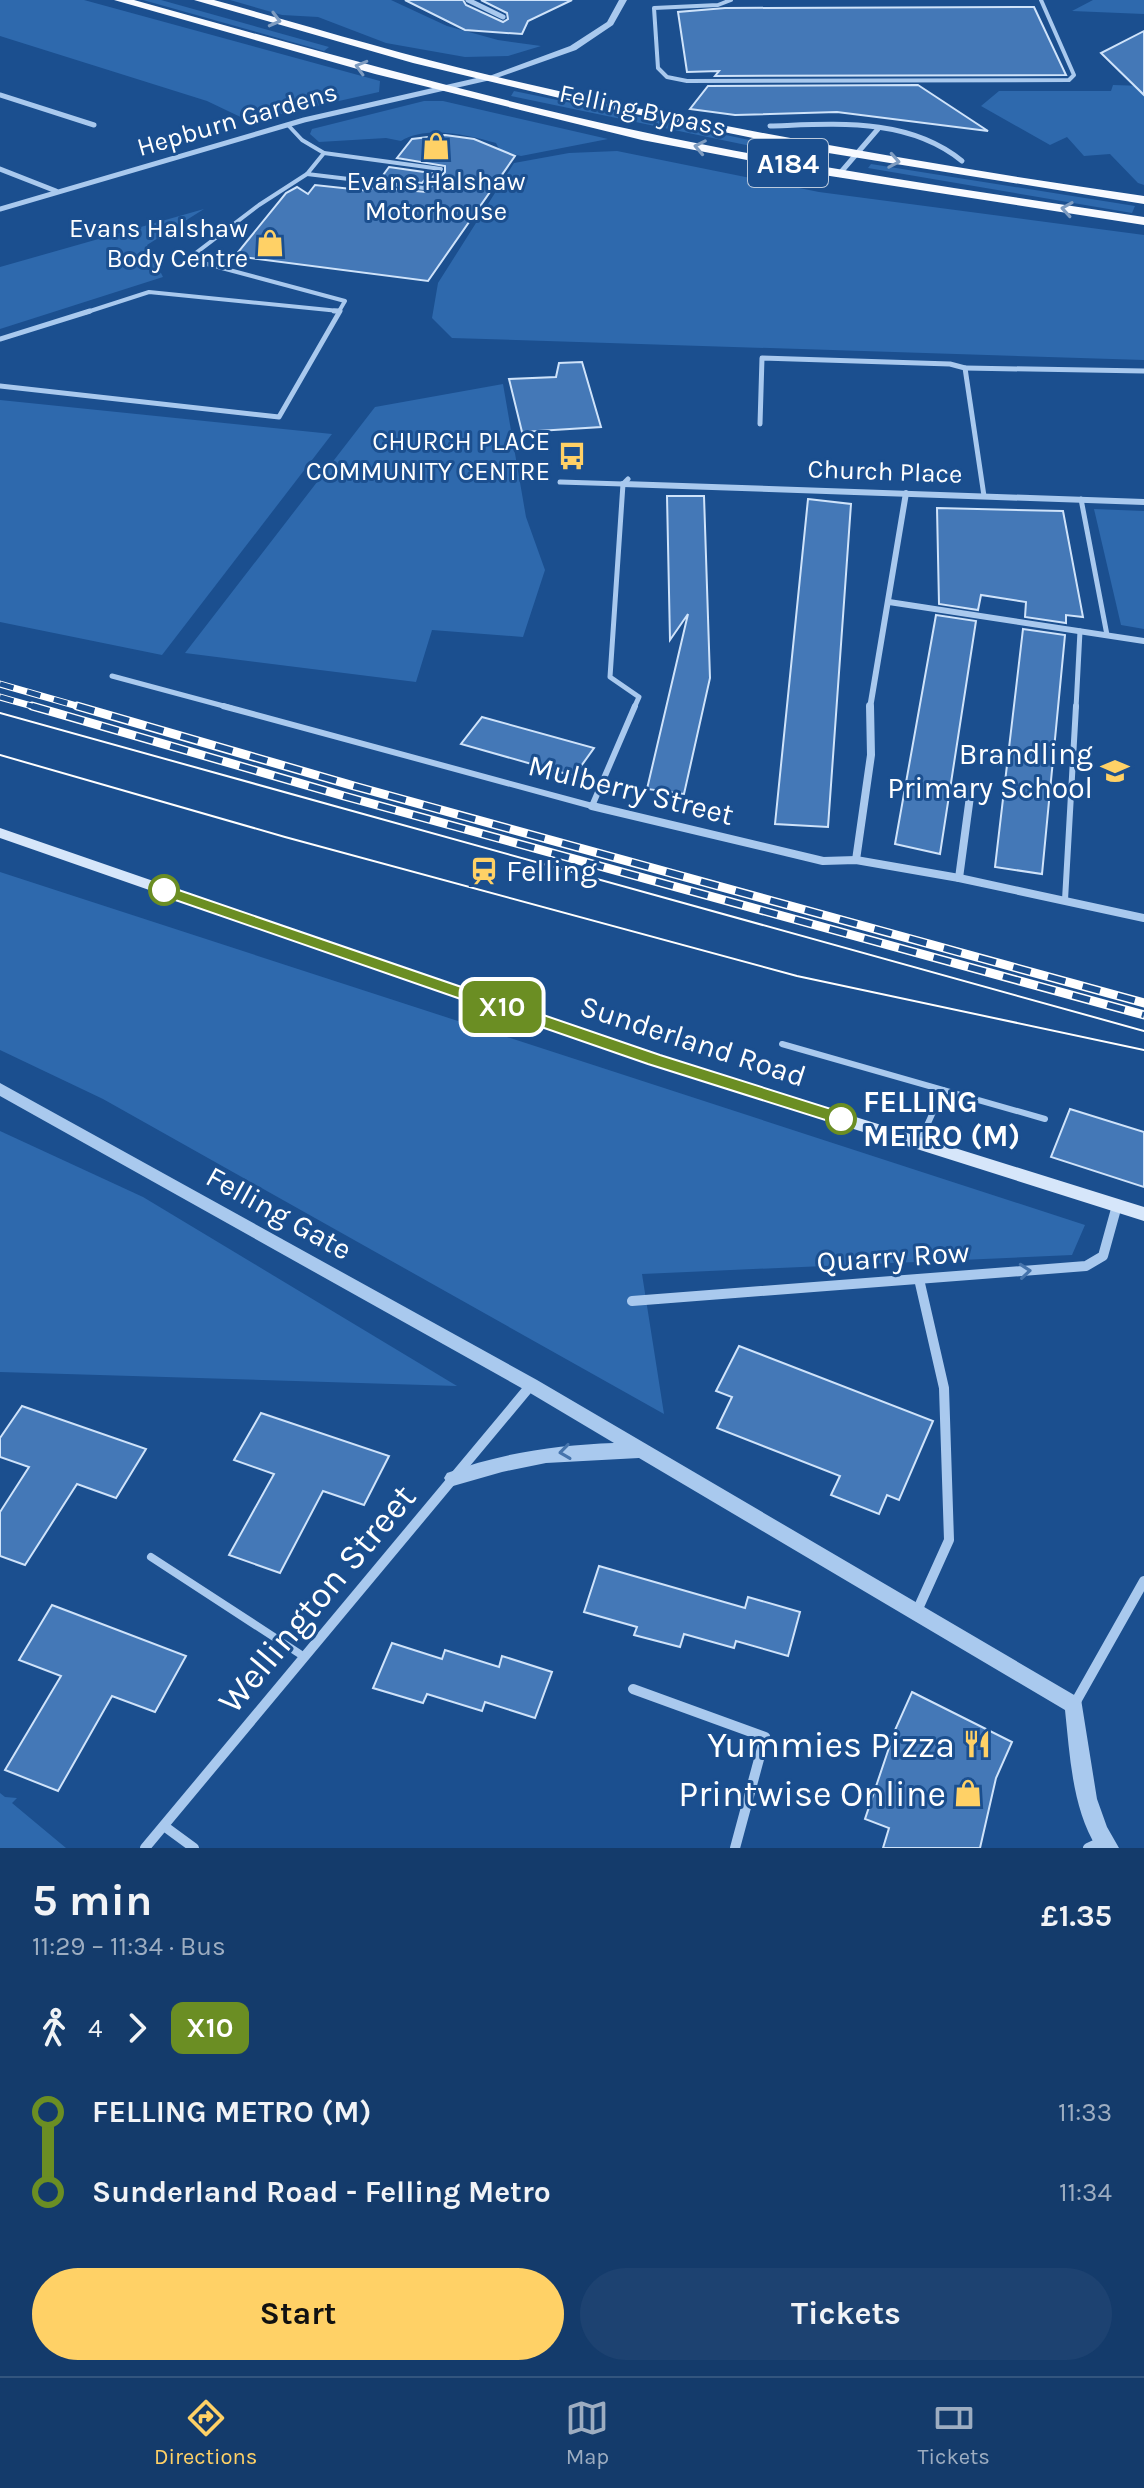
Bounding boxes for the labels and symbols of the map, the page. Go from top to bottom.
one-way arrow [268,11,282,28]
one-way arrow [355,60,369,76]
street label: Hepburn Gardens [133,76,341,163]
street label: Felling Bypass [556,78,729,143]
shop icon: Evans Halshaw Motorhouse [421,131,451,161]
road number: A184 [748,139,828,187]
one-way arrow [693,140,707,157]
one-way arrow [887,152,901,169]
place label: Evans Halshaw Motorhouse [347,166,526,227]
one-way arrow [1060,201,1074,218]
place label: Evans Halshaw Body Centre [69,213,248,274]
shop icon: Evans Halshaw Body Centre [255,228,285,258]
place label: CHURCH PLACE COMMUNITY CENTRE [306,426,550,487]
bus stop icon: CHURCH PLACE COMMUNITY CENTRE [557,441,587,471]
street label: Church Place [807,453,963,490]
place label: Brandling Primary School [887,736,1093,806]
street label: Mulberry Street [525,747,737,833]
school or university icon: Brandling Primary School [1100,756,1130,786]
place label: Felling [506,853,597,889]
station icon: Felling [469,856,499,886]
unlabelled marker [149,875,179,905]
line badge: X10 [456,981,548,1033]
street label: Sunderland Road [575,988,811,1094]
place label: FELLING METRO (M) [863,1084,1020,1154]
marker: FELLING METRO (M) [826,1104,856,1134]
street label: Felling Gate [200,1158,358,1268]
street label: Quarry Row [815,1234,971,1280]
one-way arrow [1019,1263,1032,1280]
one-way arrow [558,1443,572,1460]
street label: Wellington Street [209,1476,424,1721]
place label: Yummies Pizza [707,1724,955,1766]
restaurant icon: Yummies Pizza [962,1729,992,1759]
place label: Printwise Online [678,1773,946,1815]
shop icon: Printwise Online [953,1778,983,1808]

